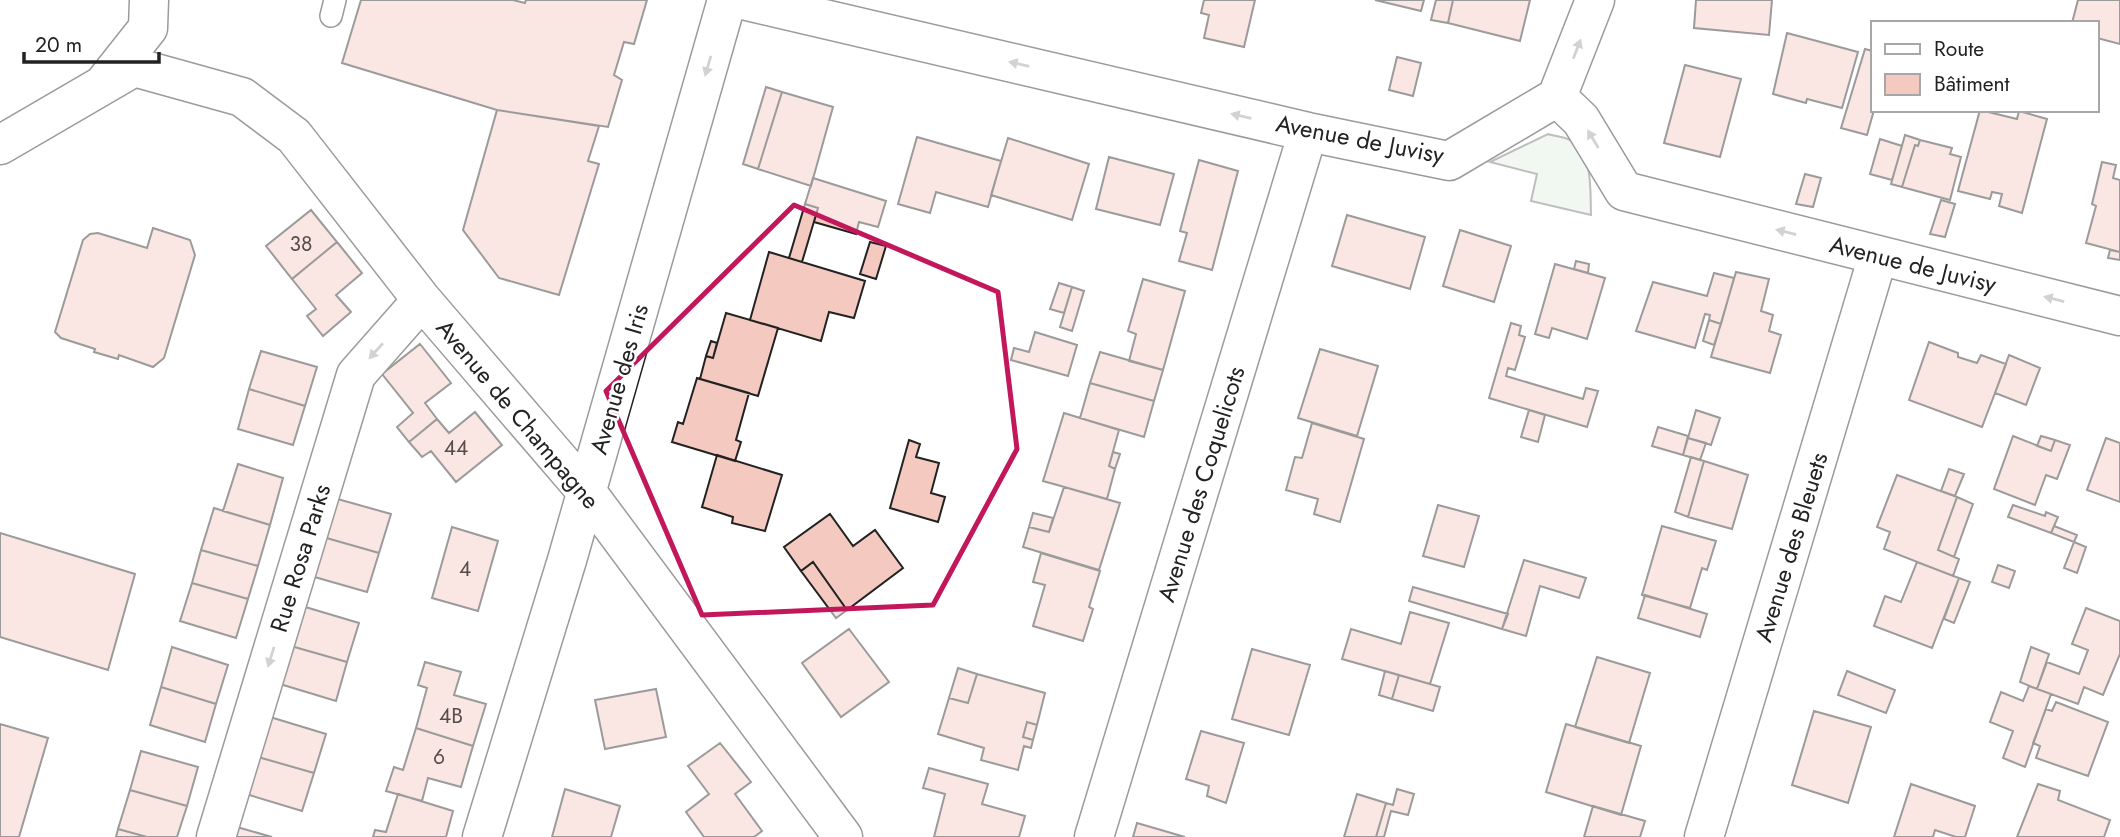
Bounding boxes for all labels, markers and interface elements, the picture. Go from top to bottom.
scale bar [24,21,159,65]
legend [1871,21,2099,112]
text: 20 m [35,30,82,60]
text: Route [1934,34,1984,64]
one-way arrow [1571,38,1582,59]
one-way arrow [703,55,713,76]
one-way arrow [1008,59,1030,70]
text: Bâtiment [1934,69,2010,99]
street label: Avenue de Juvisy [1273,106,1447,173]
one-way arrow [1230,110,1252,121]
one-way arrow [1586,129,1599,148]
one-way arrow [1775,226,1797,237]
street label: Avenue de Juvisy [1826,226,2000,302]
house number: 38 [290,229,312,259]
one-way arrow [2043,293,2065,304]
street label: Avenue des Iris [581,300,657,458]
street label: Avenue de Champagne [428,311,608,517]
one-way arrow [369,343,384,360]
street label: Avenue des Coquelicots [1148,362,1254,606]
house number: 44 [444,433,468,463]
street label: Avenue des Bleuets [1746,448,1836,646]
street label: Rue Rosa Parks [261,480,339,636]
house number: 4 [459,554,471,584]
one-way arrow [265,646,275,667]
house number: 4B [439,701,463,731]
house number: 6 [433,742,445,772]

